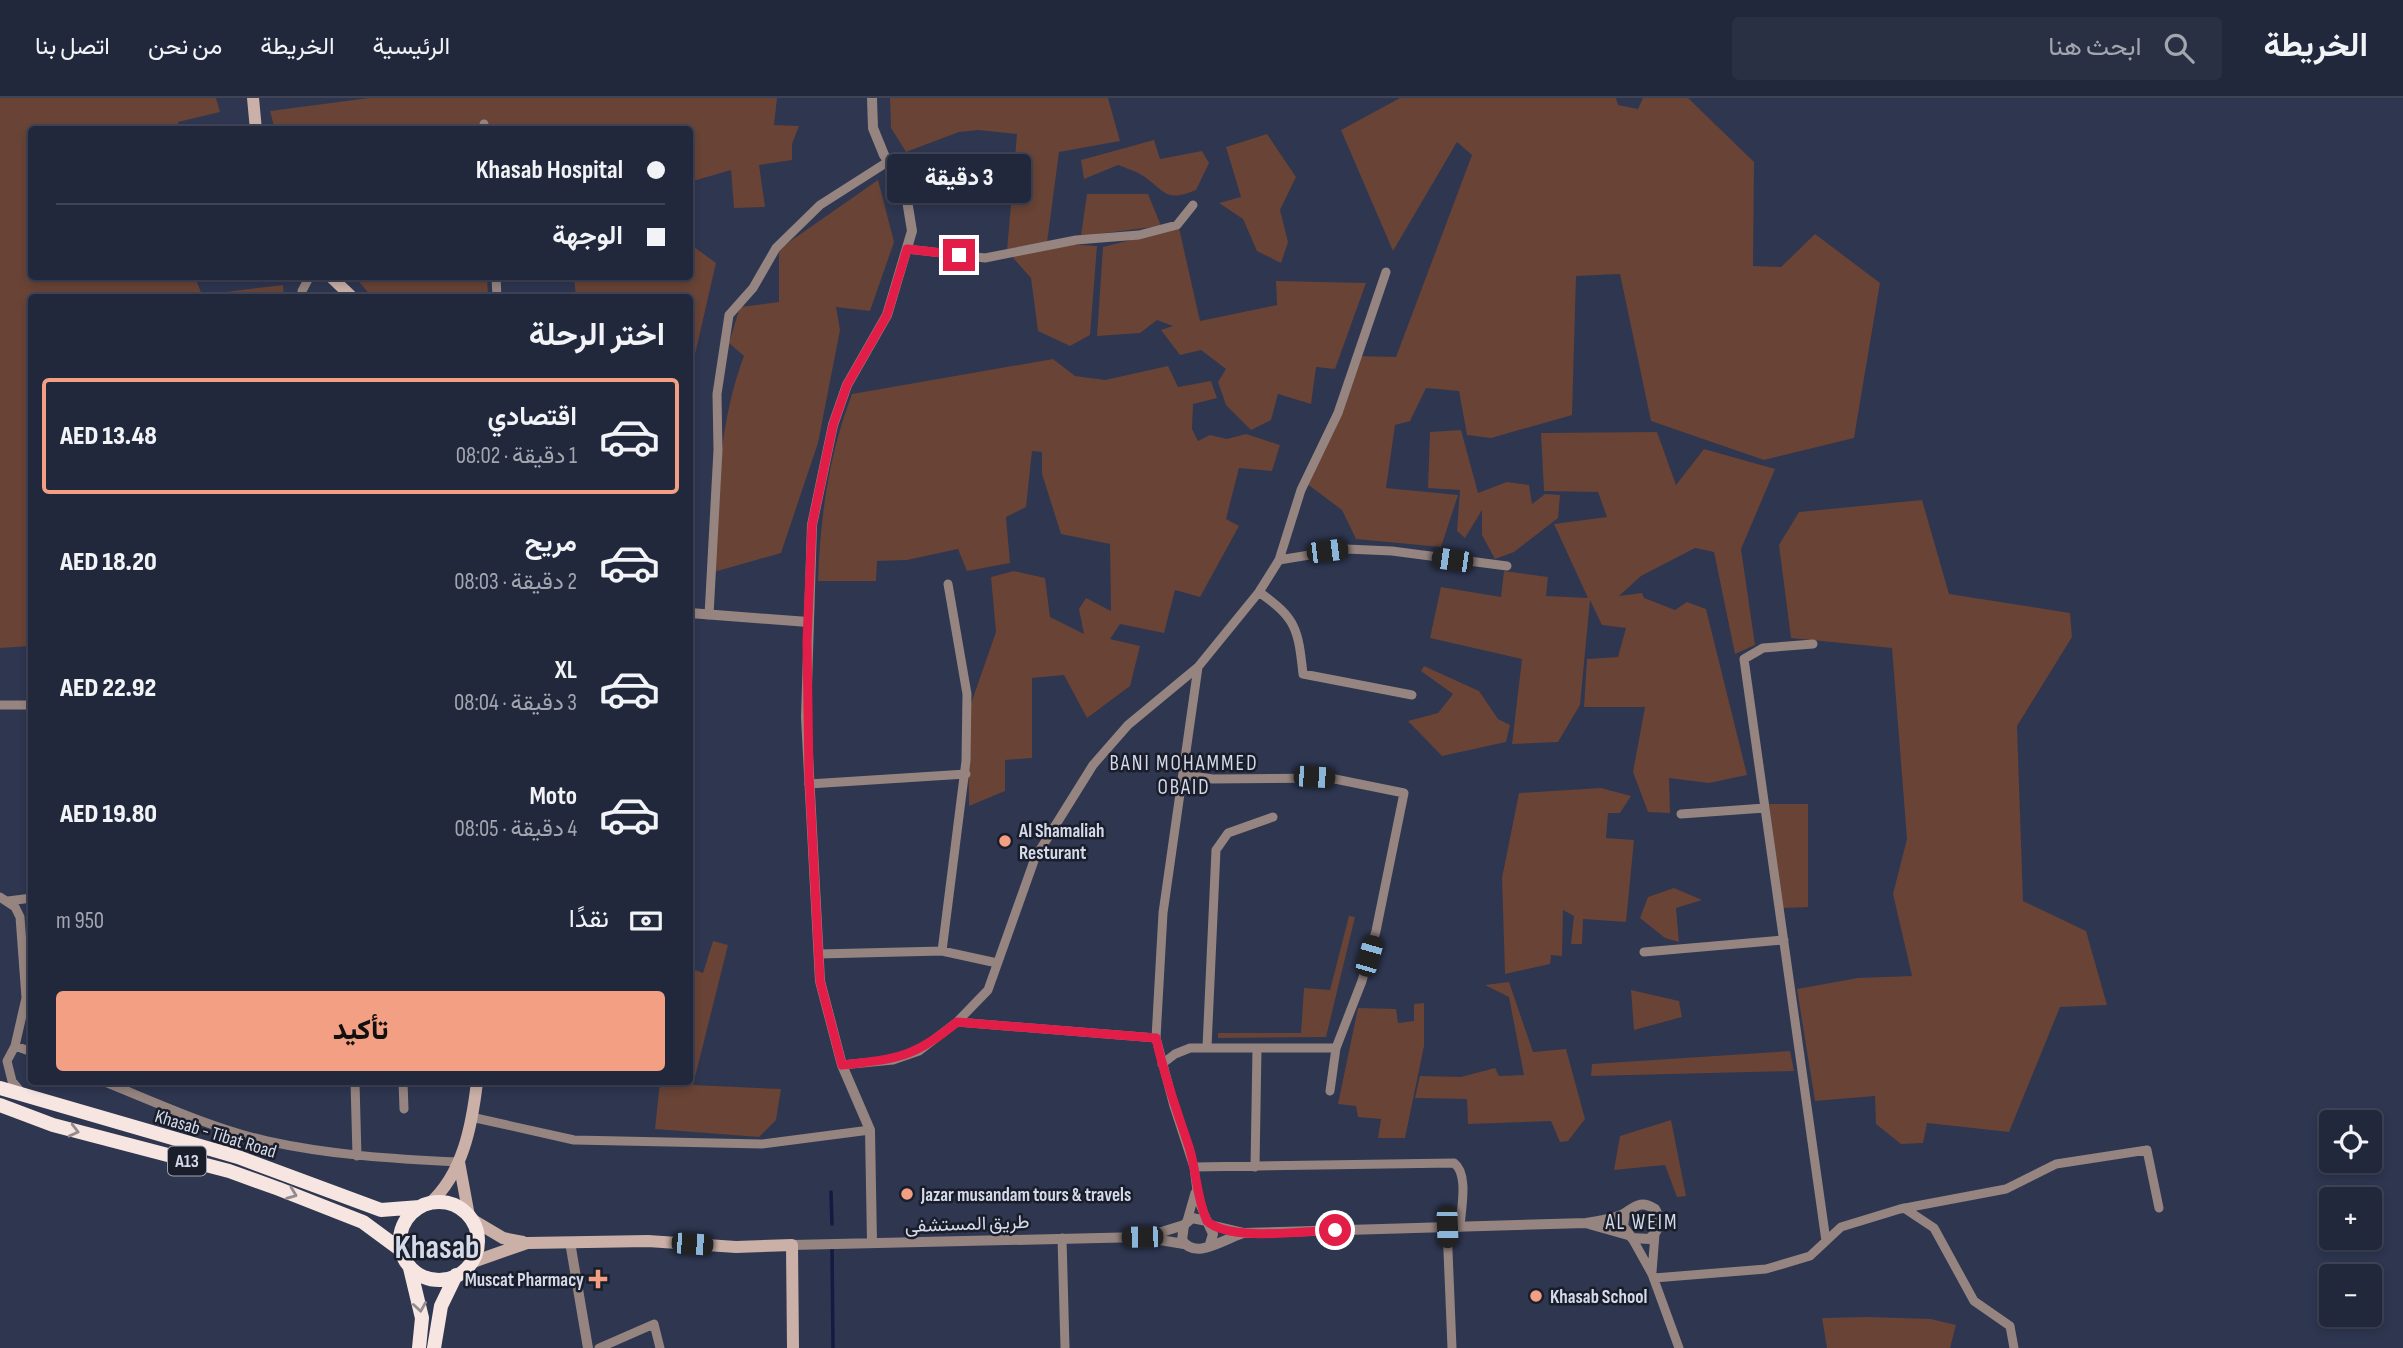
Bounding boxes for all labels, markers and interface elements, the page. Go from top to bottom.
search box [1732,17,2222,80]
text: الخريطة [2264,26,2368,66]
icon: search [2160,29,2198,67]
text: اتصل بنا [35,32,110,61]
text: من نحن [148,32,222,61]
text: الخريطة [260,32,335,61]
text: الرئيسية [373,32,450,61]
text: ابحث هنا [2048,32,2142,63]
callout: 3 دقيقة [887,153,1031,202]
text: Khasab Hospital [476,155,623,186]
text: 3 دقيقة [925,164,993,192]
text: الوجهة [552,221,623,252]
route end [943,239,975,271]
text: اختر الرحلة [529,316,665,355]
text: اقتصادي [488,402,577,433]
icon: car [598,405,661,468]
text: AED 13.48 [60,421,157,452]
text: 1 دقيقة · 08:02 [456,442,577,470]
text: مريح [525,528,577,559]
icon: car [598,531,661,594]
car [1305,538,1350,564]
text: AED 18.20 [60,547,157,578]
car [1430,547,1475,573]
text: 2 دقيقة · 08:03 [454,568,577,596]
text: XL [555,655,577,686]
icon: car [598,657,661,720]
text: AED 22.92 [60,673,156,704]
text: 3 دقيقة · 08:04 [454,689,577,717]
district label: BANI MOHAMMED OBAID [1110,751,1259,800]
car [1293,765,1336,789]
text: Moto [529,781,577,812]
icon: car [598,783,661,846]
text: AED 19.80 [60,799,157,830]
text: 4 دقيقة · 08:05 [454,815,577,843]
place label: Al Shamaliah Resturant [1018,820,1104,865]
marker: Al Shamaliah Resturant [997,833,1013,849]
icon: cash [627,902,665,940]
text: نقدًا [569,904,609,935]
text: 950 m [56,907,104,935]
car [1354,933,1385,979]
button: تأكيد [56,991,665,1071]
street label: Khasab - Tibat Road [152,1105,279,1164]
map controls [2319,1110,2382,1327]
button: locate [2319,1110,2382,1173]
one-way arrow [68,1123,80,1137]
road number: A13 [168,1146,206,1176]
place label: Jazar musandam tours & travels [920,1184,1131,1207]
one-way arrow [285,1186,297,1200]
marker: Jazar musandam tours & travels [899,1186,915,1202]
button: + [2319,1187,2382,1250]
car [1436,1206,1459,1248]
district label: AL WEIM [1604,1210,1679,1235]
street label: طريق المستشفى [904,1211,1030,1238]
route start [1319,1214,1351,1246]
car [1121,1226,1164,1248]
district label: Khasab [395,1228,479,1268]
car [671,1232,714,1256]
button: − [2319,1264,2382,1327]
place label: Muscat Pharmacy [465,1269,584,1292]
marker: Muscat Pharmacy [590,1271,606,1287]
place label: Khasab School [1550,1286,1647,1309]
marker: Khasab School [1528,1288,1544,1304]
one-way arrow [412,1301,427,1313]

